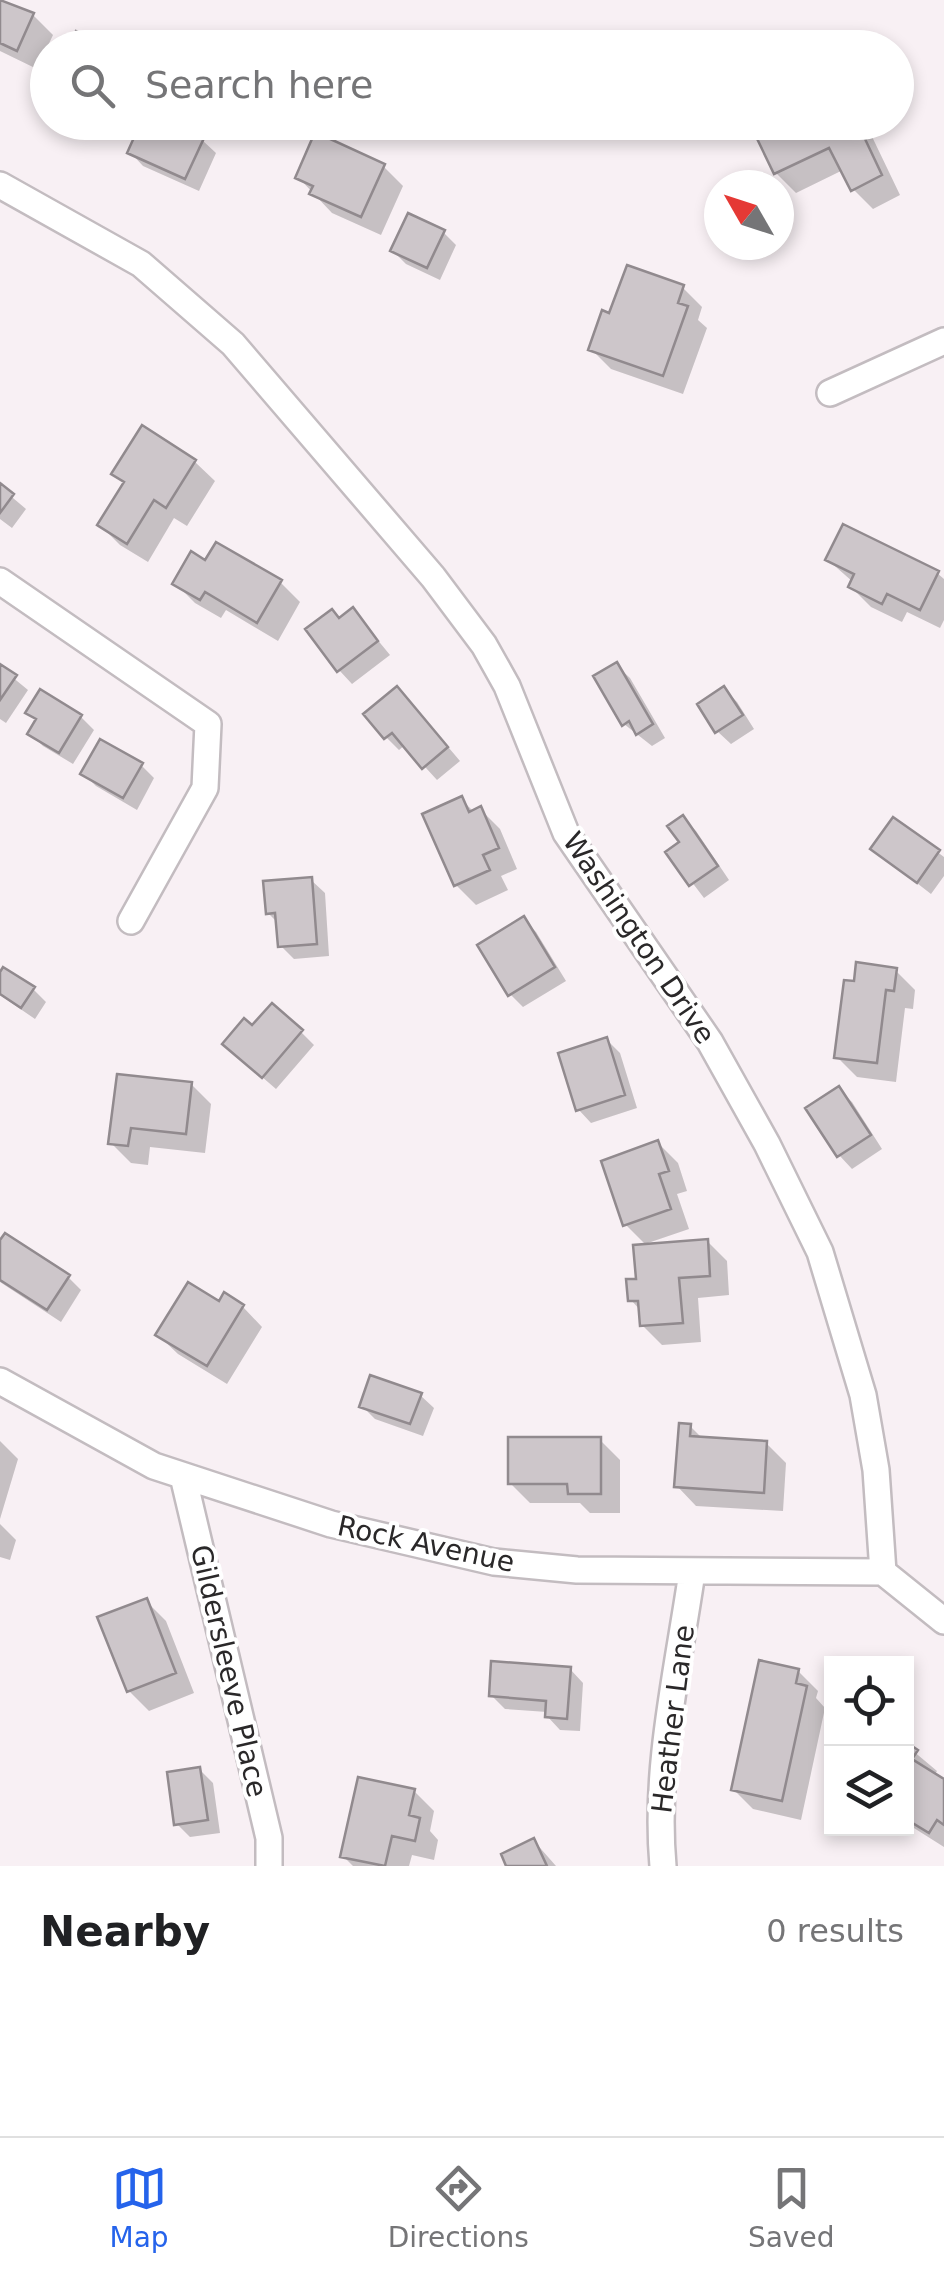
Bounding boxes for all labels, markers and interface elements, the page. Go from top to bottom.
search box [30,30,914,140]
icon: search [65,58,120,113]
text: Search here [145,63,373,107]
north arrow [704,170,794,260]
street label: Washington Drive [556,826,722,1050]
street label: Rock Avenue [335,1509,517,1579]
street label: Gildersleeve Place [184,1542,274,1800]
street label: Heather Lane [645,1623,701,1815]
map controls [824,1656,914,1836]
button: locate [824,1656,914,1746]
button: layers [824,1746,914,1836]
text: Nearby [40,1907,210,1956]
text: 0 results [766,1912,904,1950]
tab: Map [110,2161,169,2254]
tab: Directions [388,2161,529,2254]
tab: Saved [748,2161,834,2254]

